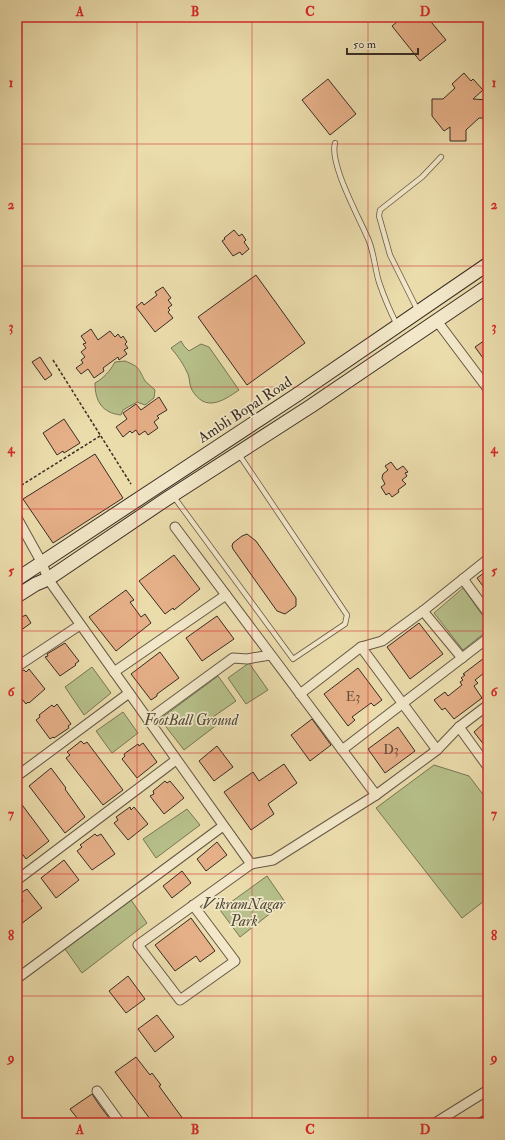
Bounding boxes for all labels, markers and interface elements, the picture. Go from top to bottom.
text: A [75,4,85,20]
text: B [191,4,199,20]
text: C [305,4,315,20]
text: D [420,4,431,20]
scale bar [347,30,418,56]
text: 50 m [353,37,377,52]
text: 1 [9,75,14,91]
text: 1 [492,75,497,91]
text: 2 [8,197,15,213]
text: 2 [491,197,498,213]
text: 3 [9,319,14,335]
text: 3 [492,319,497,335]
street label: Ambli Bopal Road [193,372,297,449]
text: 4 [6,441,15,457]
text: 4 [489,441,498,457]
text: 5 [8,563,14,579]
text: 5 [491,563,497,579]
text: 6 [8,684,16,700]
text: 6 [491,684,499,700]
house number: E3 [346,689,360,705]
park label: FootBall Ground [143,711,240,730]
house number: D3 [383,742,399,758]
text: 7 [8,806,15,822]
text: 7 [491,806,498,822]
park label: VikramNagar Park [203,895,287,931]
text: 8 [8,928,14,944]
text: 8 [491,928,497,944]
text: 9 [6,1050,15,1066]
text: 9 [489,1050,498,1066]
text: A [75,1122,85,1138]
text: B [191,1122,199,1138]
text: C [305,1122,315,1138]
text: D [420,1122,431,1138]

